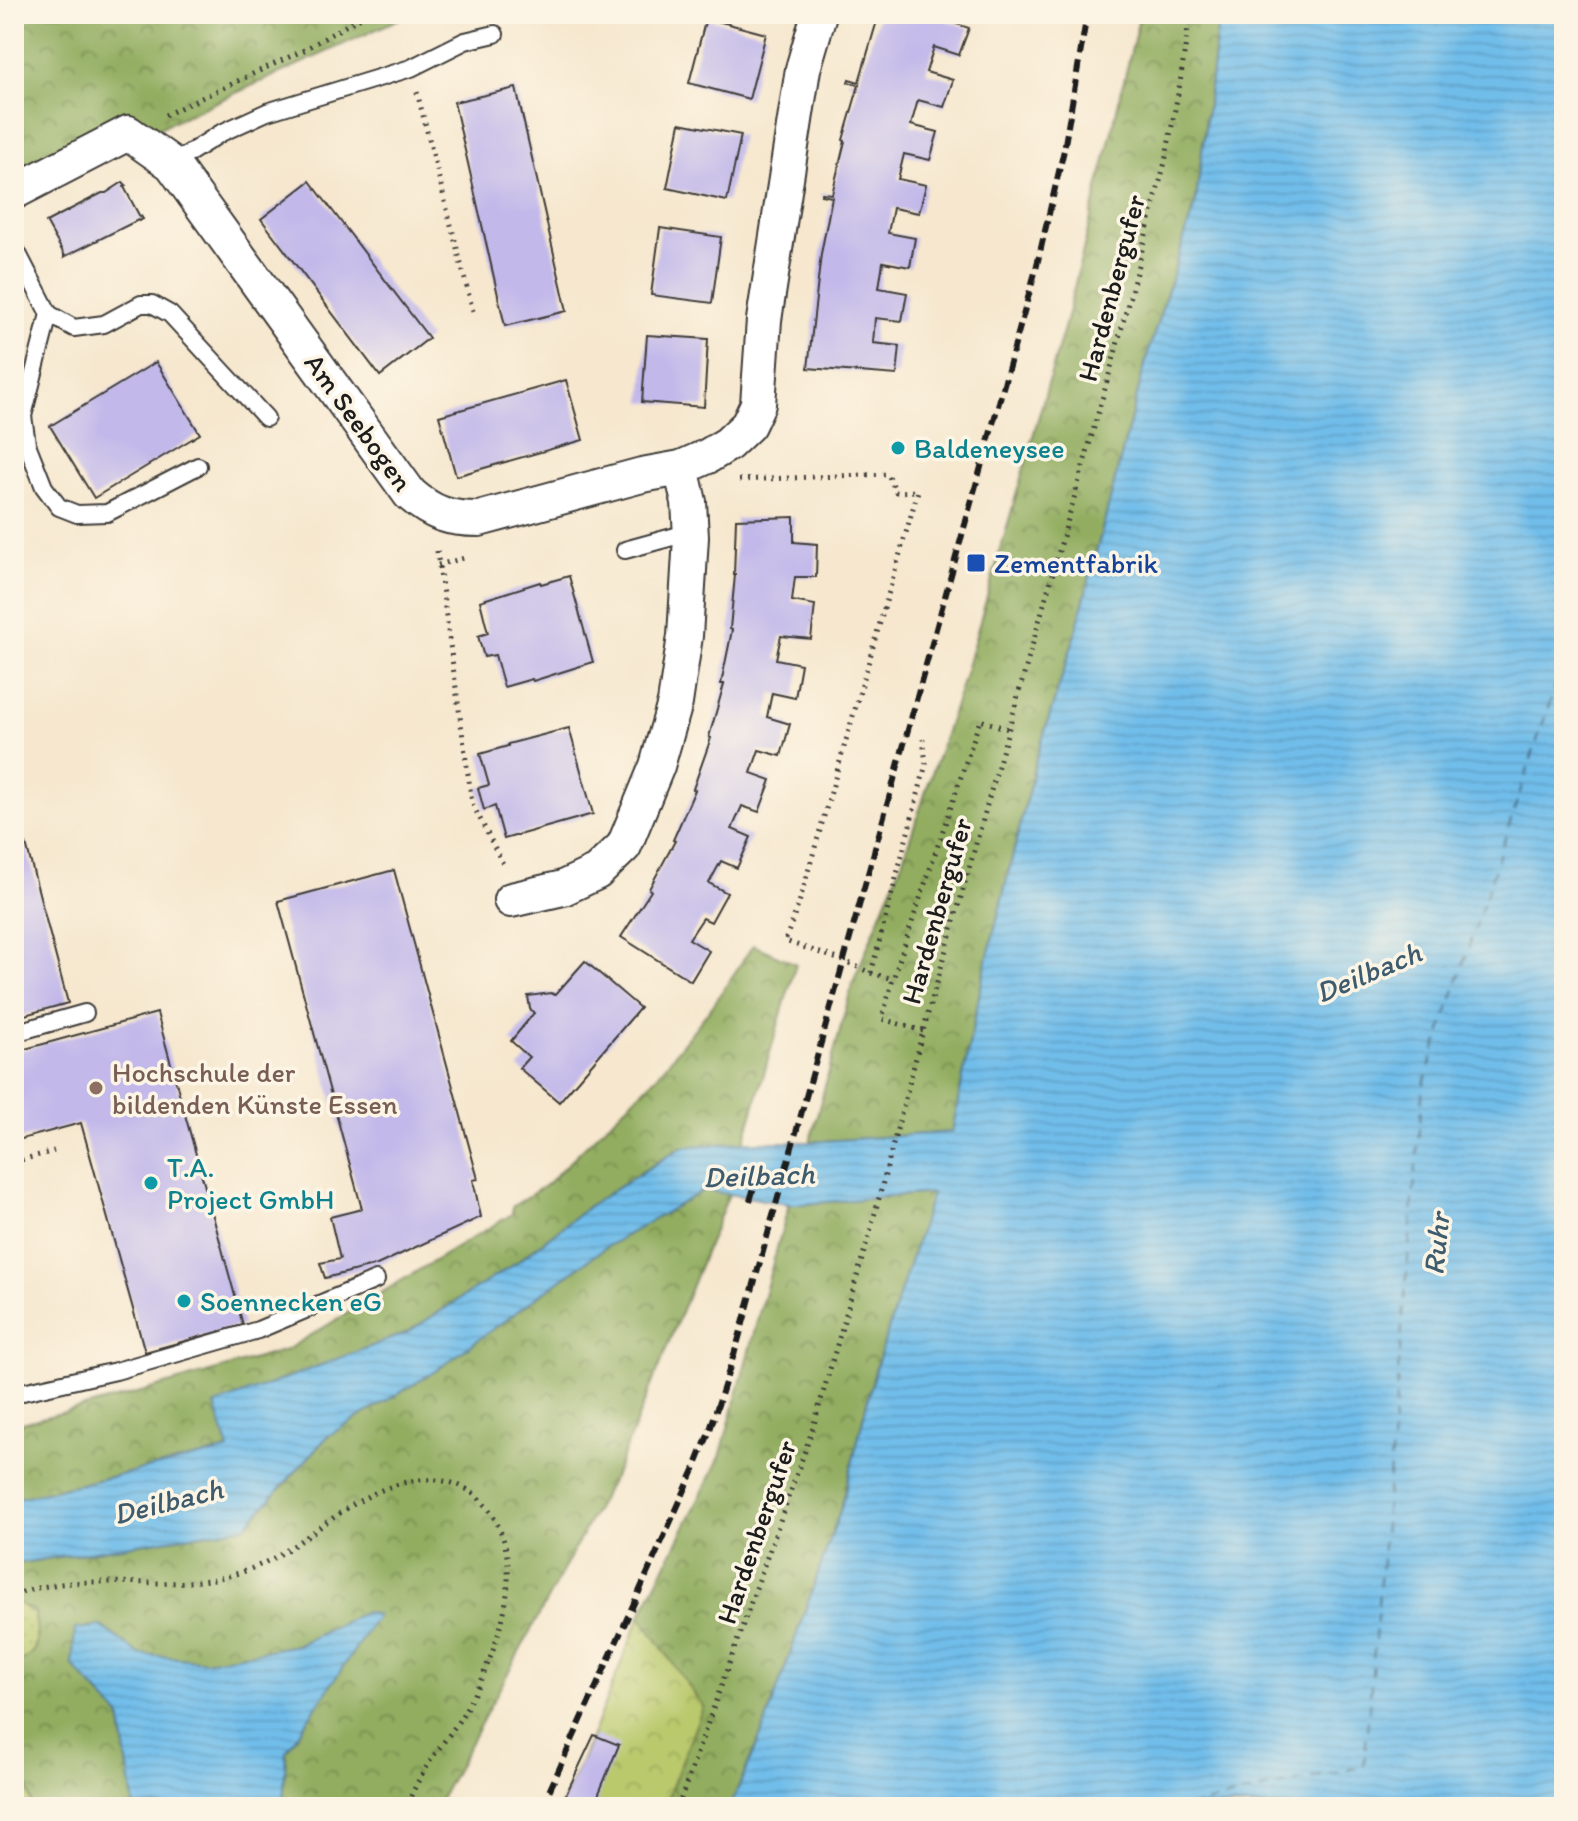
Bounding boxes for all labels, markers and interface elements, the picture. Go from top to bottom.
street label: Hardenbergufer [1070,190,1152,385]
street label: Am Seebogen [297,346,421,498]
place label: Baldeneysee [914,431,1065,465]
marker: Baldeneysee [889,439,907,457]
place label: Zementfabrik [994,546,1159,580]
marker: Zementfabrik [965,552,987,574]
street label: Hardenbergufer [893,814,979,1008]
water label: Deilbach [1309,933,1427,1011]
place label: Hochschule der bildenden Künste Essen [112,1055,398,1121]
marker: Hochschule der bildenden Künste Essen [87,1079,105,1097]
place label: T.A. Project GmbH [167,1150,335,1216]
water label: Deilbach [703,1155,816,1195]
marker: T.A. Project GmbH [142,1174,160,1192]
water label: Ruhr [1414,1207,1458,1277]
place label: Soennecken eG [200,1284,382,1318]
marker: Soennecken eG [175,1292,193,1310]
street label: Hardenbergufer [709,1435,803,1628]
water label: Deilbach [109,1469,228,1532]

